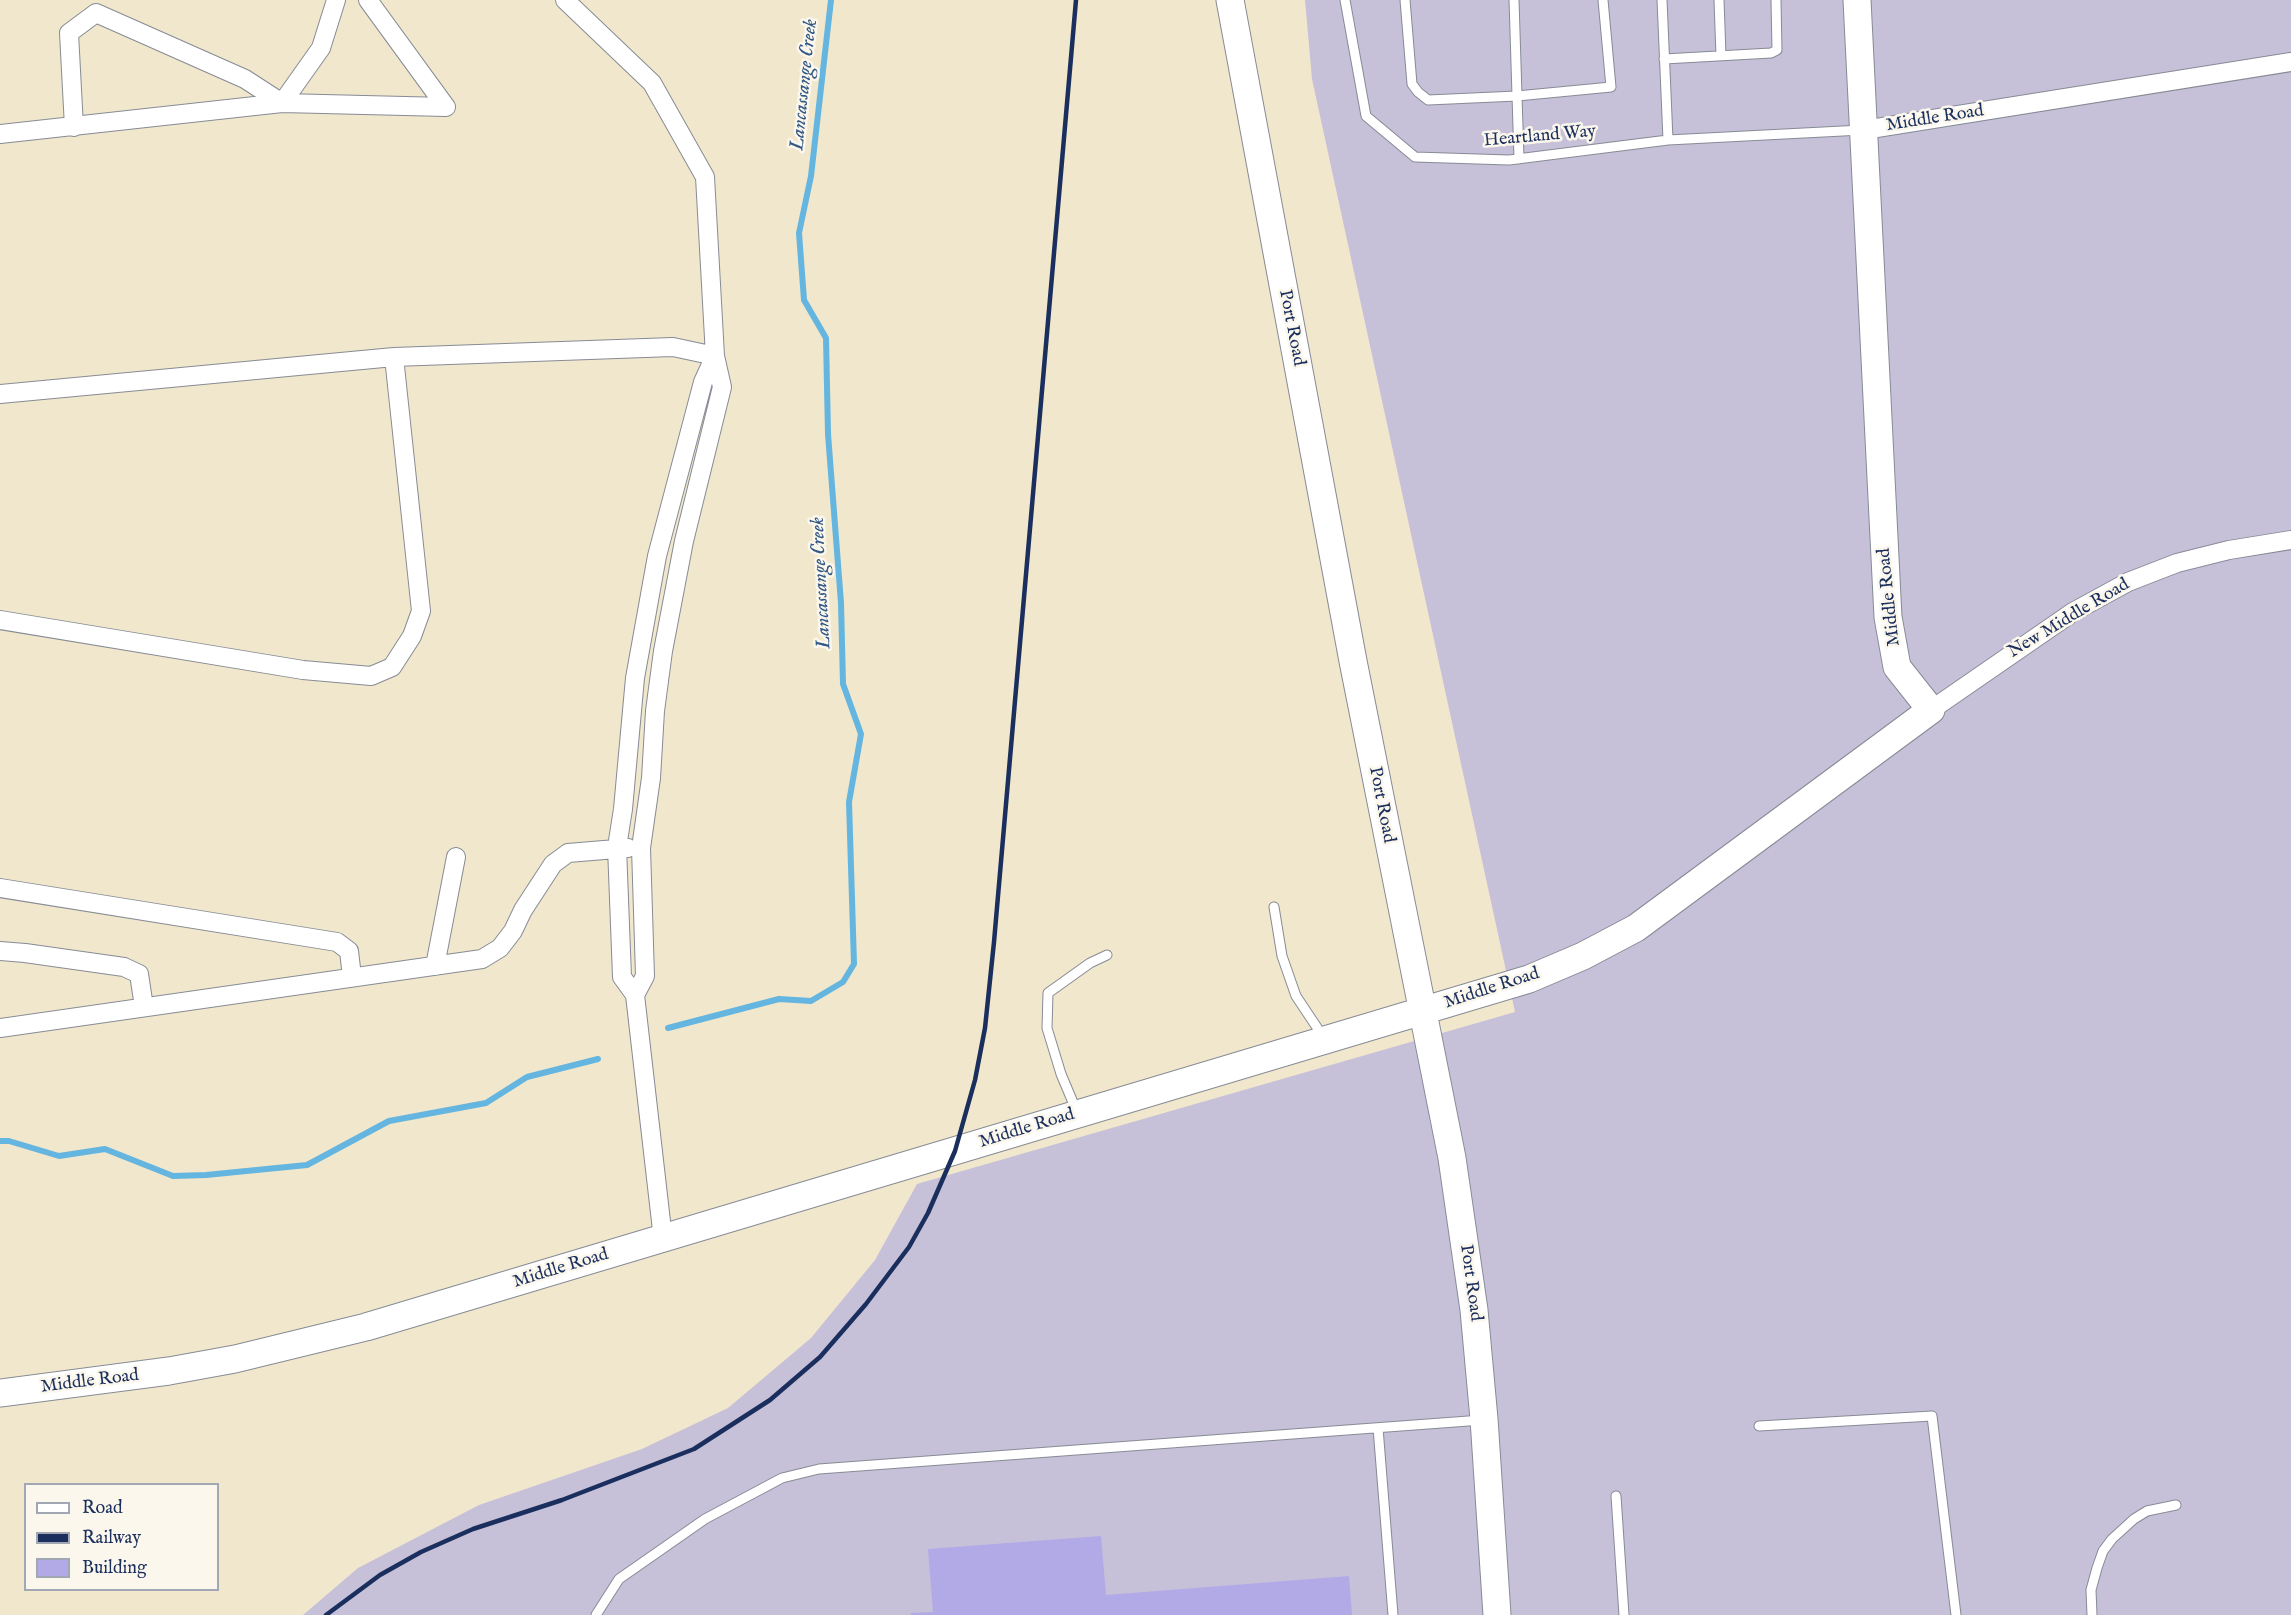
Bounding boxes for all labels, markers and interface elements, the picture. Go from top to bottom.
water label: Lancassange Creek [786,18,824,152]
street label: Middle Road [1885,101,1985,137]
street label: Heartland Way [1483,121,1597,153]
street label: Port Road [1273,288,1309,368]
water label: Lancassange Creek [807,516,837,650]
street label: Middle Road [1874,547,1906,647]
street label: New Middle Road [2004,574,2134,664]
street label: Port Road [1363,765,1399,845]
street label: Middle Road [1442,963,1542,1015]
street label: Middle Road [977,1104,1077,1154]
street label: Port Road [1454,1243,1486,1323]
street label: Middle Road [511,1244,611,1294]
street label: Middle Road [40,1365,140,1399]
legend [24,1483,219,1591]
text: Road [82,1497,123,1520]
text: Railway [82,1527,141,1550]
text: Building [82,1557,147,1580]

